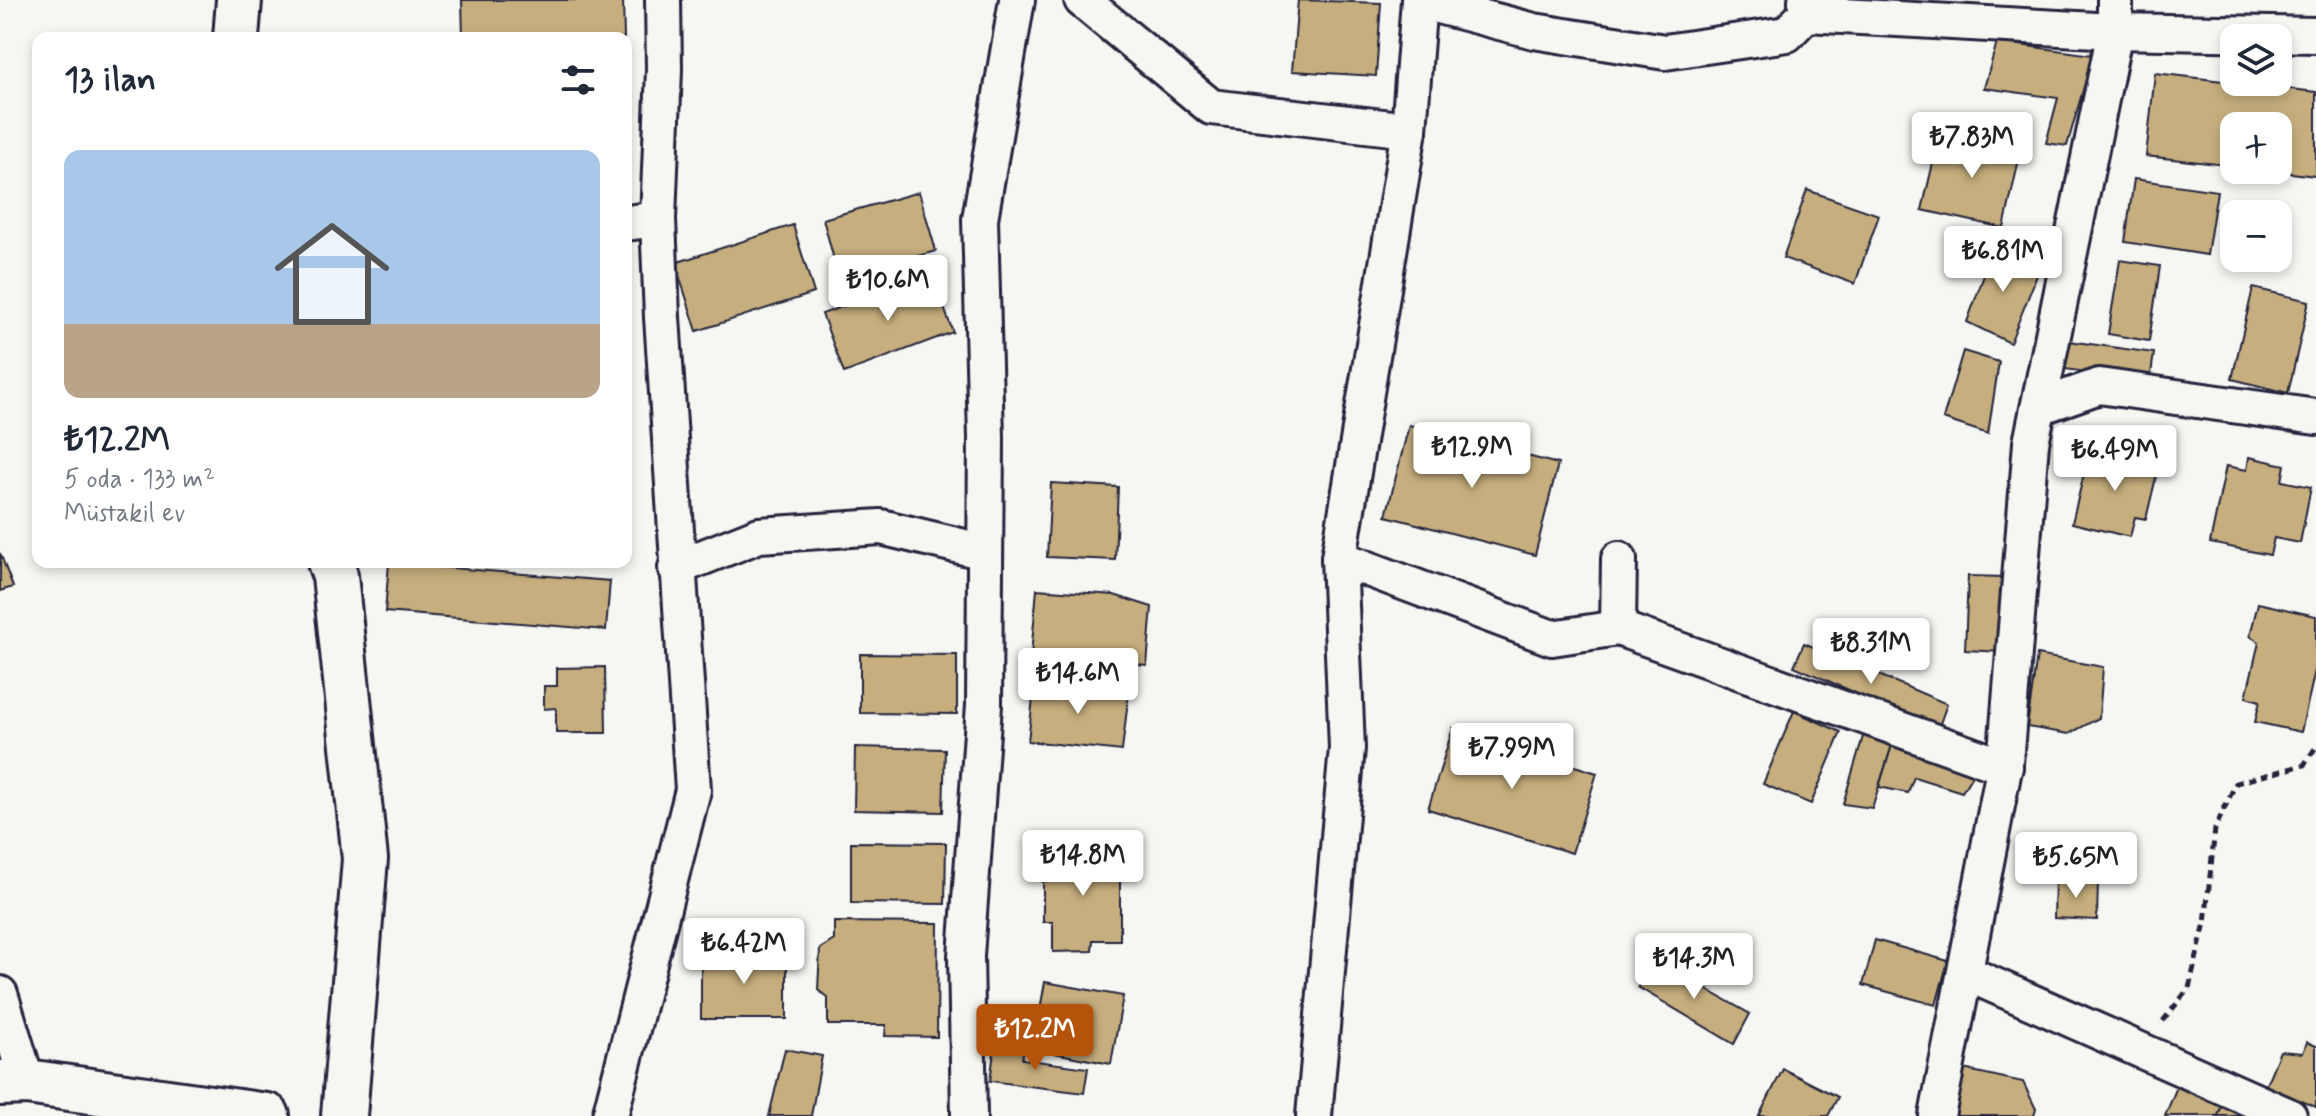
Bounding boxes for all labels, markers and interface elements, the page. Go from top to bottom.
map controls [2220,24,2292,272]
button: layers [2220,24,2292,96]
text: 13 ilan [64,58,156,103]
icon: filters [556,58,600,102]
pin: ₺7.83M [1907,112,2037,180]
button: + [2220,112,2292,184]
text: ₺7.83M [1930,121,2014,155]
button: − [2220,200,2292,272]
icon: home [260,202,404,346]
pin: ₺6.81M [1938,226,2068,294]
text: ₺6.81M [1962,235,2044,269]
pin: ₺10.6M [823,255,953,323]
text: ₺10.6M [847,264,929,298]
text: ₺12.2M [64,418,170,463]
pin: ₺12.9M [1407,422,1537,490]
pin: ₺6.49M [2050,425,2180,493]
text: ₺12.9M [1431,431,1513,465]
text: ₺6.49M [2071,434,2159,468]
text: 5 oda · 133 m² [64,463,215,497]
text: Müstakil ev [64,497,185,531]
pin: ₺8.31M [1806,618,1936,686]
text: ₺8.31M [1831,627,1911,661]
pin: ₺14.6M [1013,648,1143,716]
text: ₺14.6M [1036,657,1120,691]
pin: ₺7.99M [1447,723,1577,791]
text: ₺7.99M [1468,732,1556,766]
pin: ₺14.8M [1018,830,1148,898]
pin: ₺5.65M [2011,832,2141,900]
text: ₺14.8M [1040,839,1126,873]
text: ₺5.65M [2033,841,2119,875]
pin: ₺6.42M [679,918,809,986]
text: ₺6.42M [701,927,787,961]
pin: ₺14.3M [1629,933,1759,1001]
text: ₺14.3M [1653,942,1735,976]
pin: ₺12.2M [970,1004,1100,1072]
text: ₺12.2M [994,1013,1076,1047]

